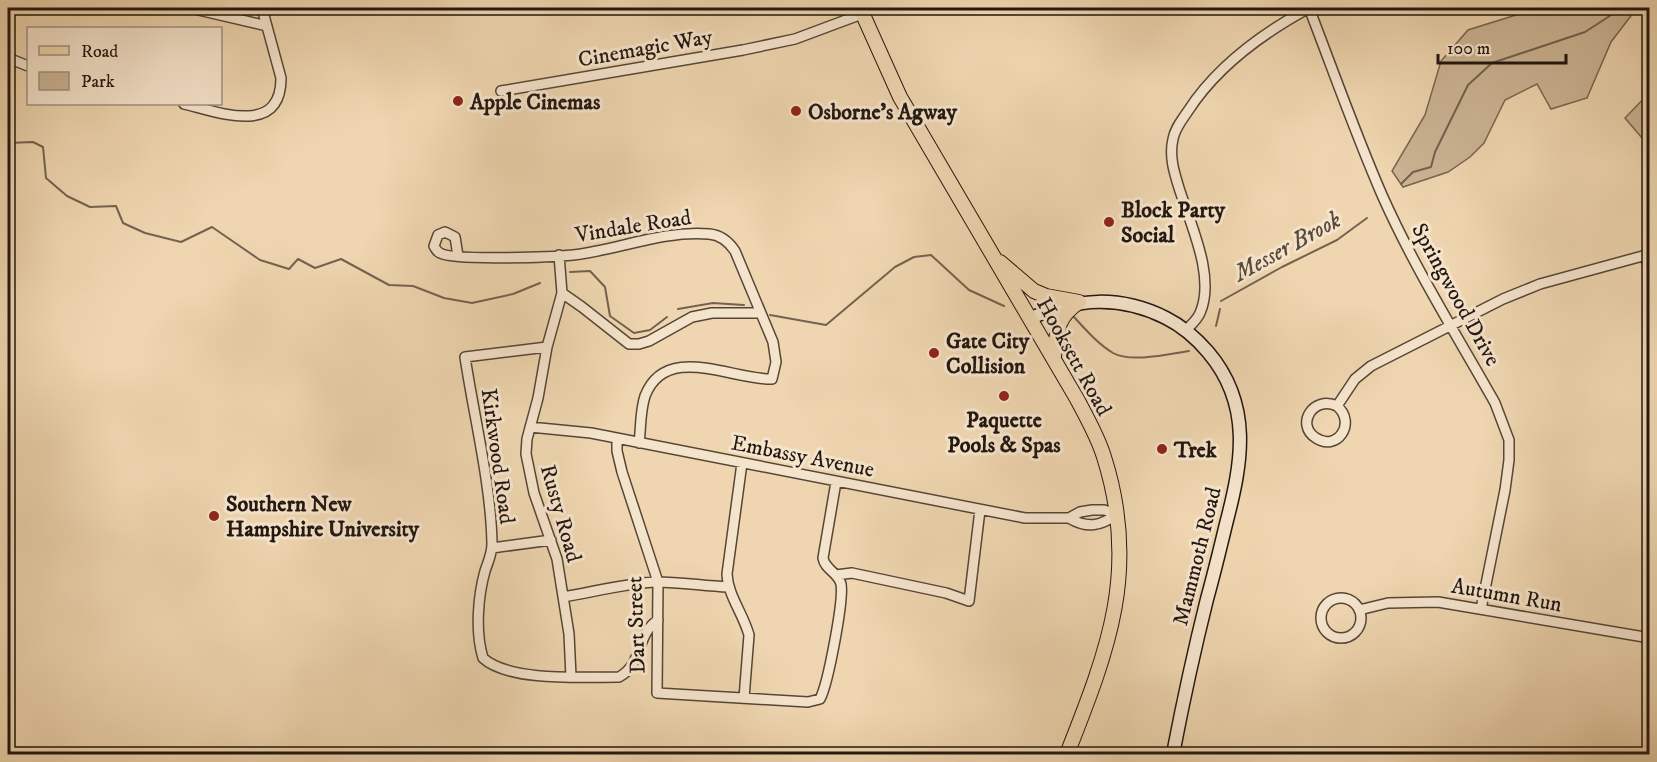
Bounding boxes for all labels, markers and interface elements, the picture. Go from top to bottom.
street label: Cinemagic Way [576,23,715,74]
legend [27,27,222,105]
scale bar [1438,27,1566,65]
text: 100 m [1447,38,1490,60]
text: Road [81,41,118,63]
text: Park [81,71,115,93]
place label: Apple Cinemas [469,89,601,116]
marker: Apple Cinemas [451,94,465,108]
place label: Osborne's Agway [808,99,957,126]
marker: Osborne's Agway [789,104,803,118]
place label: Block Party Social [1121,197,1225,249]
street label: Vindale Road [572,204,693,249]
water label: Messer Brook [1227,205,1346,290]
marker: Block Party Social [1102,215,1116,229]
street label: Springwood Drive [1405,219,1506,371]
street label: Hooksett Road [1030,293,1117,421]
place label: Gate City Collision [946,328,1030,380]
marker: Gate City Collision [927,346,941,360]
street label: Kirkwood Road [475,387,520,526]
marker: Paquette Pools & Spas [997,389,1011,403]
place label: Paquette Pools & Spas [947,407,1061,459]
street label: Embassy Avenue [729,429,876,484]
place label: Trek [1173,437,1218,464]
marker: Trek [1155,442,1169,456]
street label: Rusty Road [534,461,587,565]
street label: Mammoth Road [1167,484,1228,629]
place label: Southern New Hampshire University [226,491,420,543]
marker: Southern New Hampshire University [207,509,221,523]
street label: Autumn Run [1449,572,1565,619]
street label: Dart Street [621,576,652,674]

